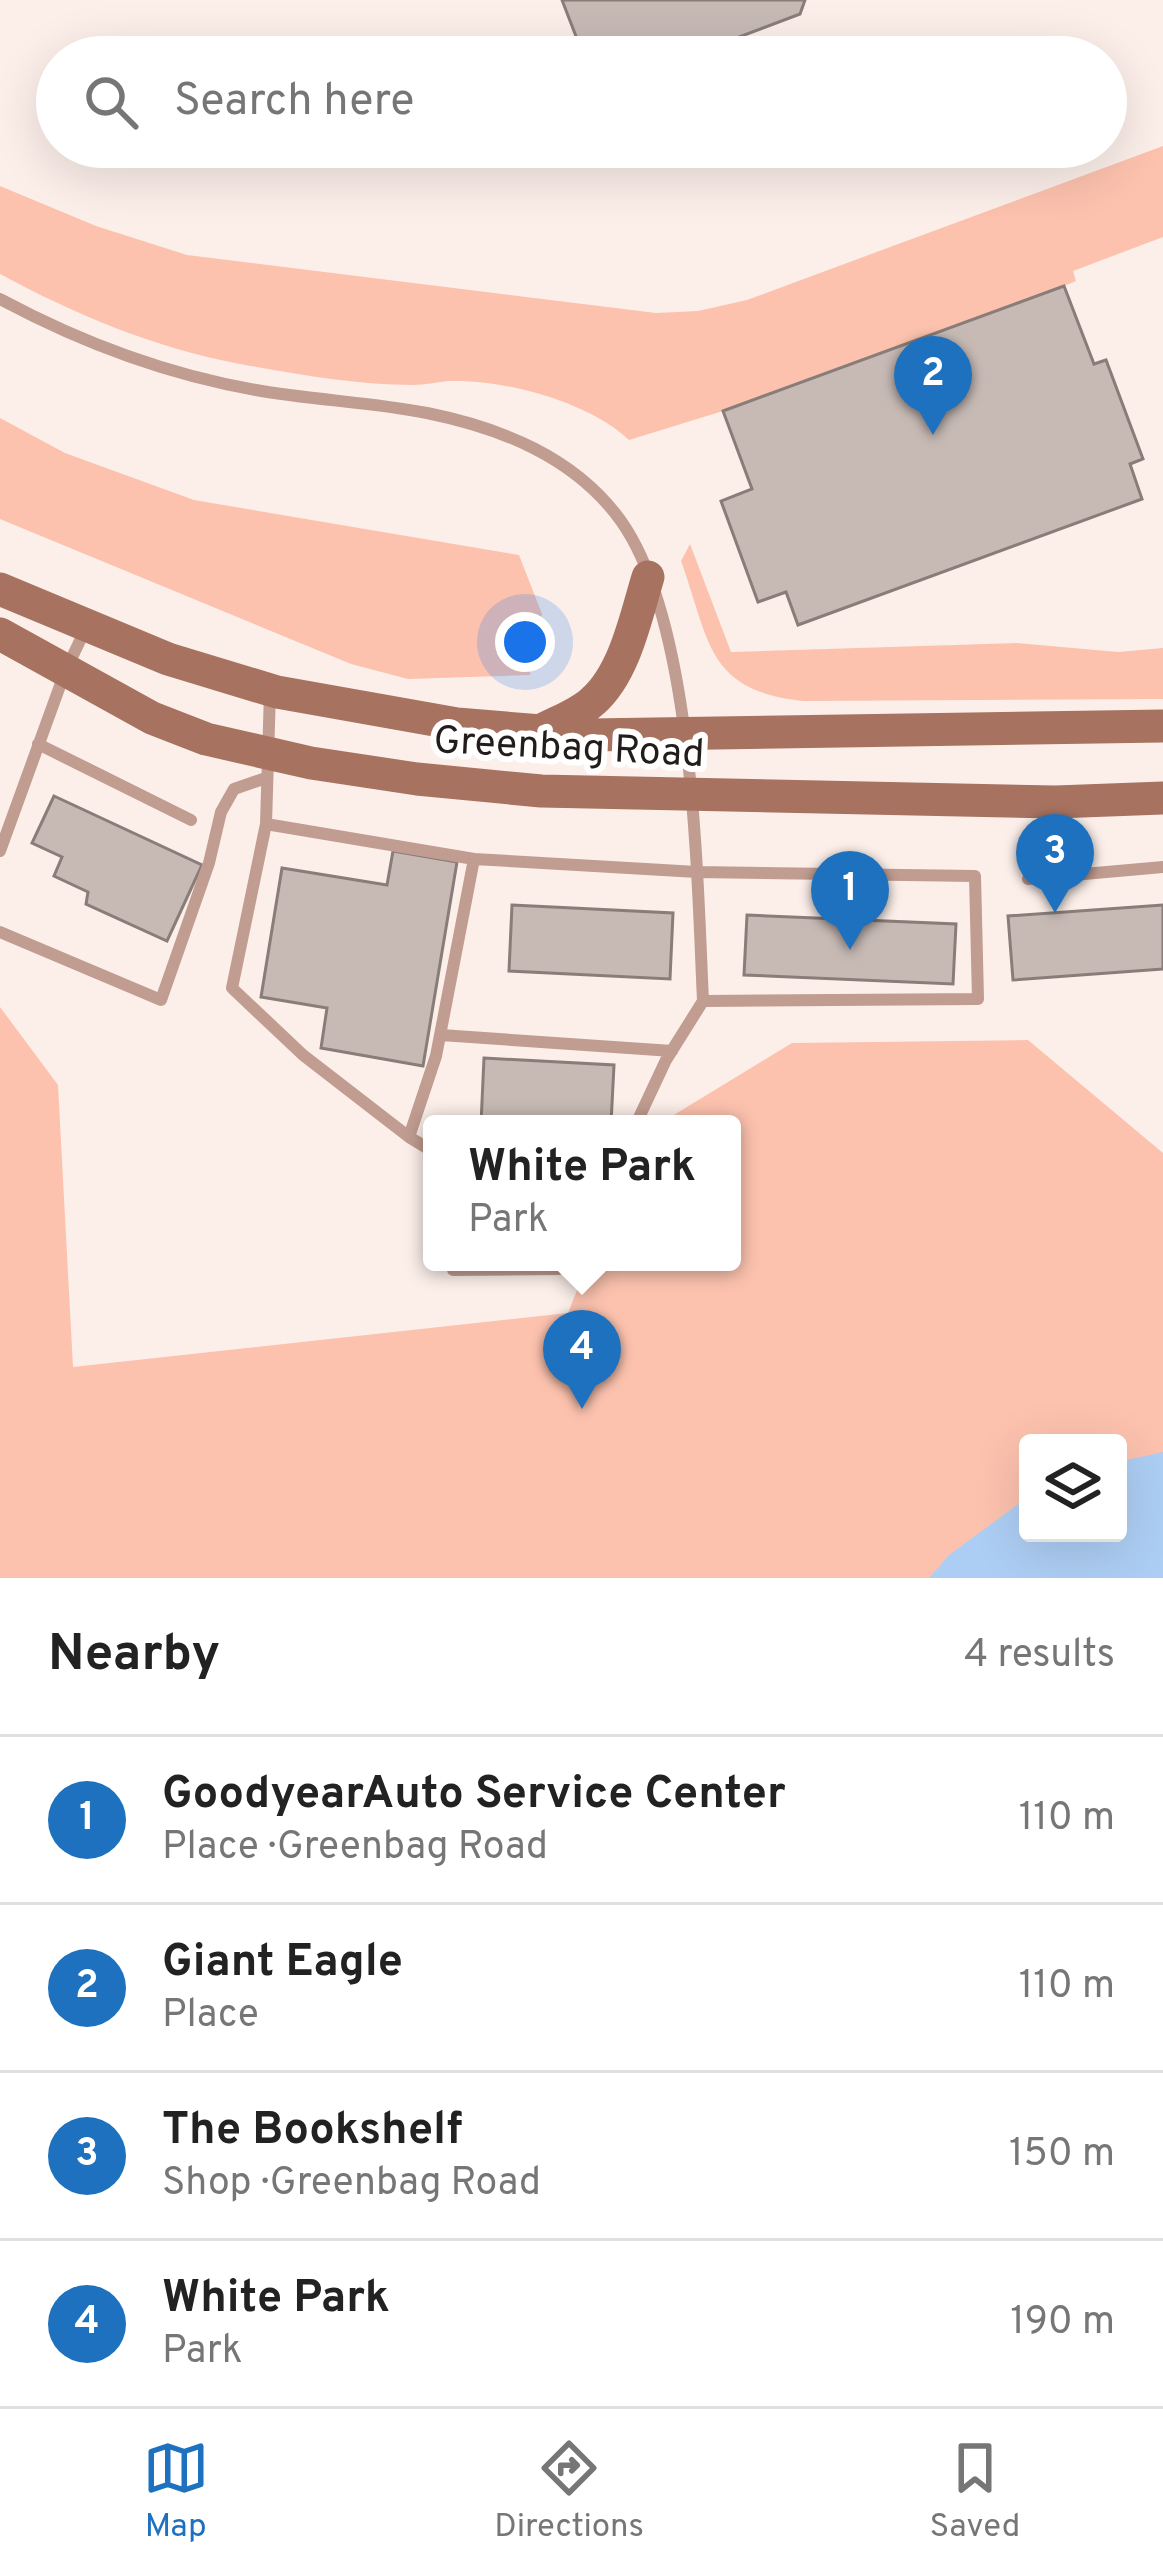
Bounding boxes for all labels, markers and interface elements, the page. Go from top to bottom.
search box [36,36,1127,168]
icon: search [78,69,144,135]
text: Search here [174,74,414,131]
pin: 2 [894,336,972,435]
your location [495,612,555,672]
street label: Greenbag Road [432,718,705,781]
pin: 3 [1016,814,1094,913]
pin: 1 [811,851,889,950]
popup [423,1115,741,1271]
text: White Park [468,1140,696,1197]
text: Park [468,1197,548,1246]
pin: 4 [543,1310,621,1409]
map controls [1019,1434,1127,1542]
button: layers [1019,1434,1127,1542]
text: Nearby [48,1624,220,1689]
text: 4 results [964,1632,1115,1681]
text: GoodyearAuto Service Center [162,1767,786,1824]
text: 1 [79,1795,95,1844]
text: 110 m [1019,1795,1115,1844]
text: Place · Greenbag Road [162,1824,548,1873]
text: Giant Eagle [162,1935,403,1992]
text: 2 [75,1963,99,2012]
text: 110 m [1019,1963,1115,2012]
text: Place [162,1992,259,2041]
text: The Bookshelf [162,2103,462,2160]
text: 3 [75,2131,99,2180]
text: 150 m [1009,2131,1115,2180]
text: Shop · Greenbag Road [162,2160,541,2209]
text: White Park [162,2271,390,2328]
text: 4 [74,2299,100,2348]
text: 190 m [1010,2299,1115,2348]
text: Park [162,2328,243,2377]
tab: Map [143,2435,209,2549]
tab: Directions [494,2435,644,2549]
tab: Saved [930,2435,1020,2549]

